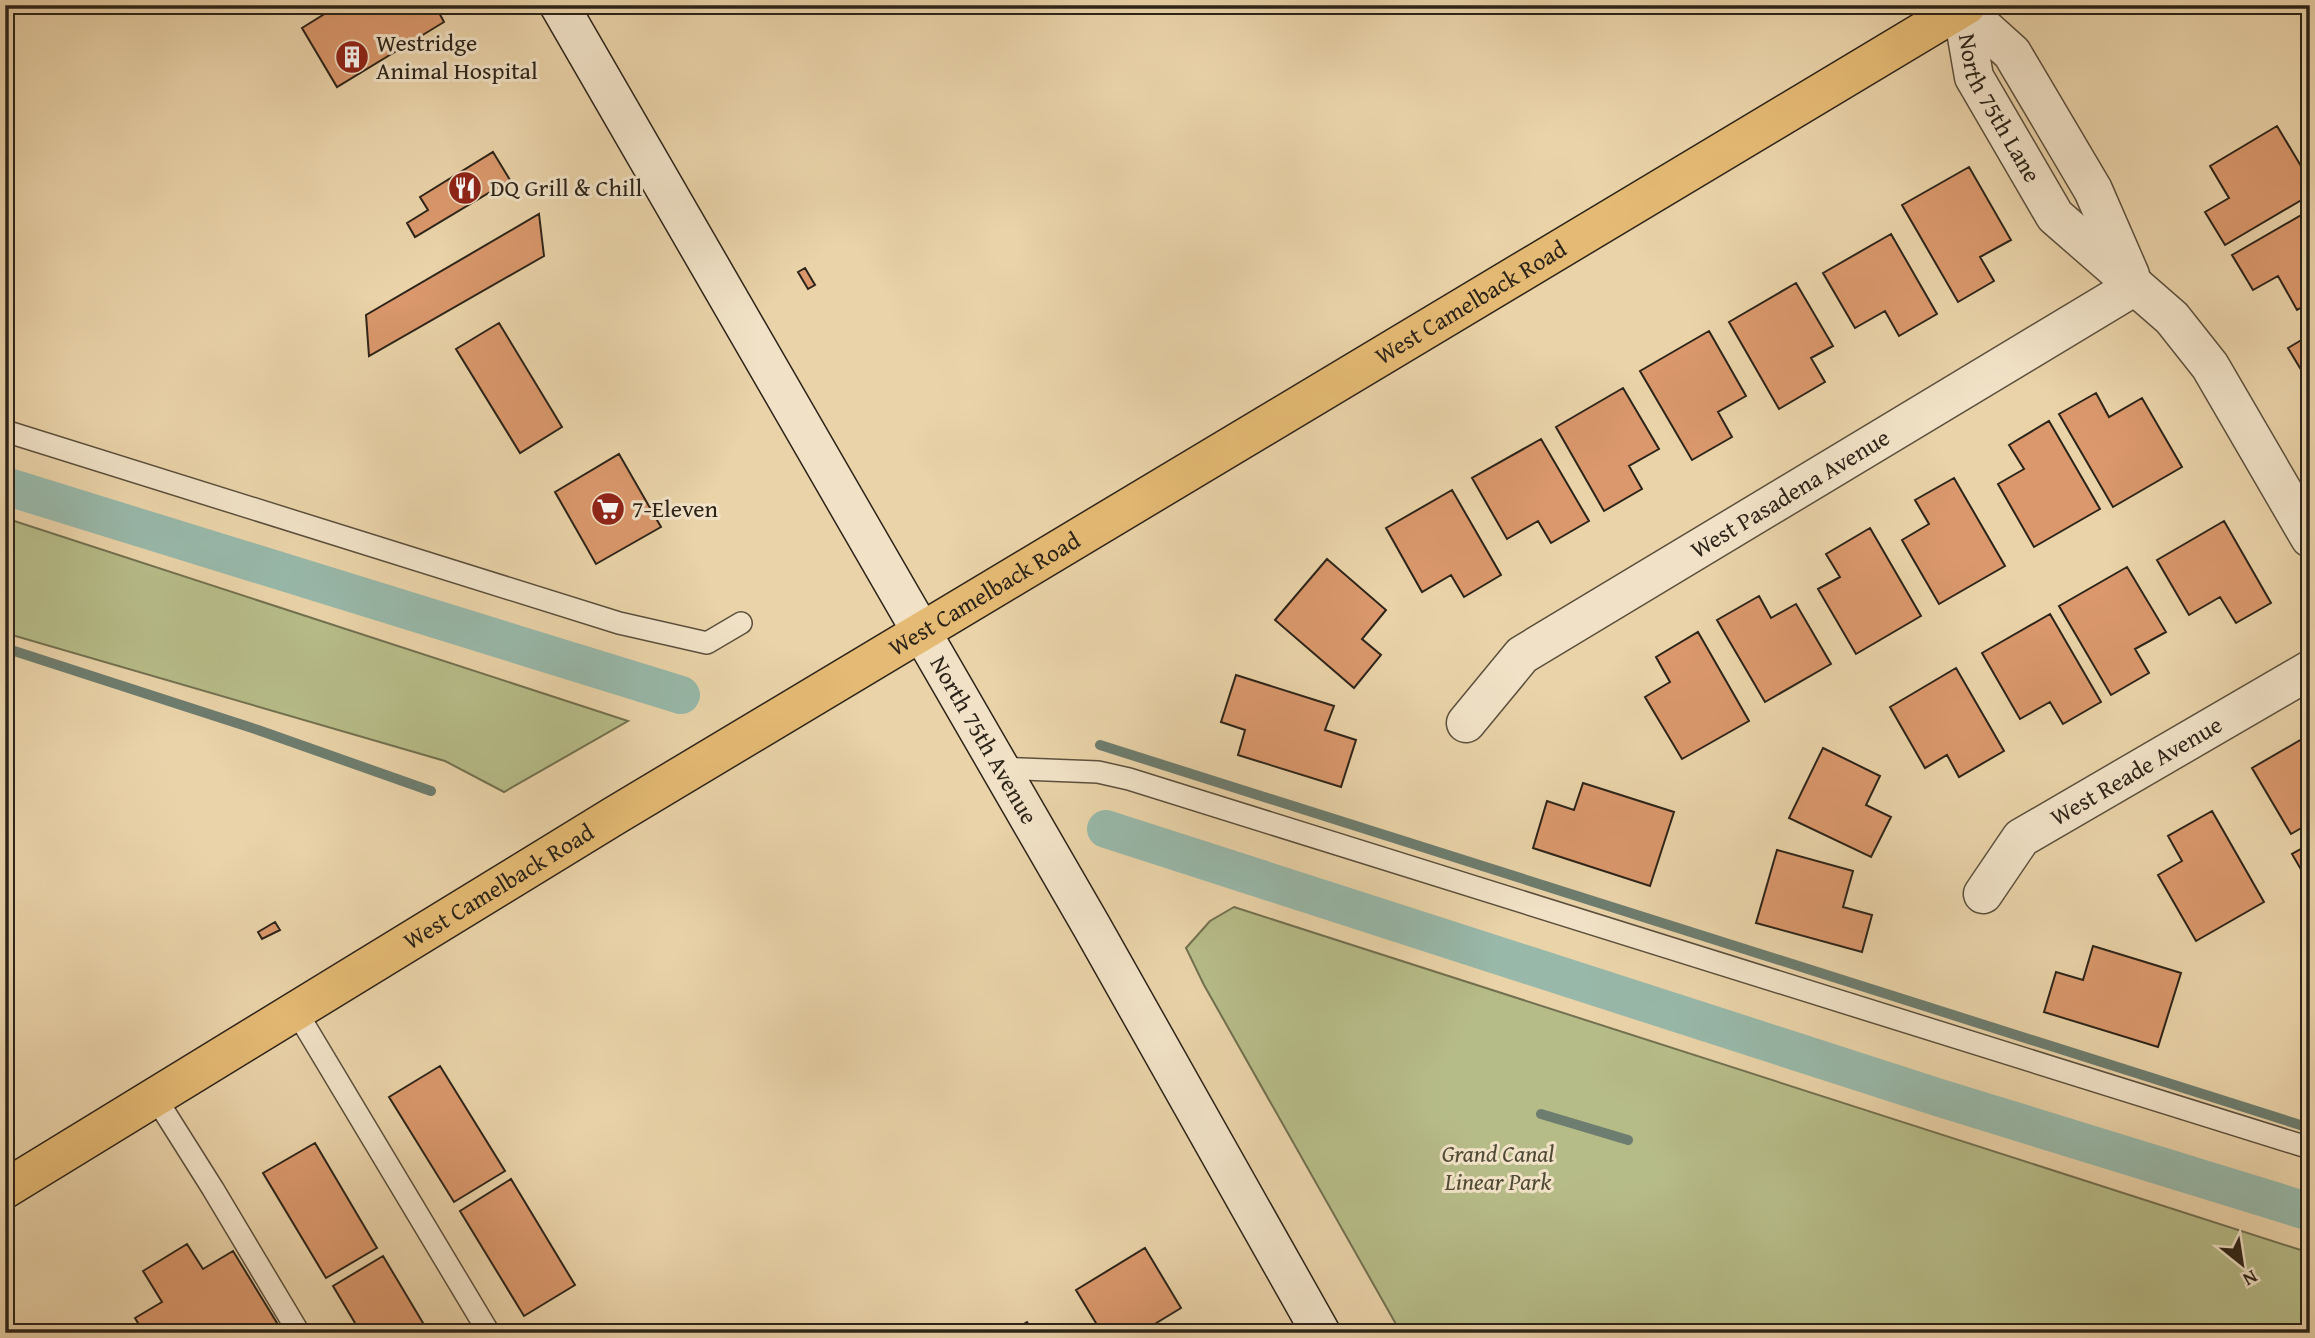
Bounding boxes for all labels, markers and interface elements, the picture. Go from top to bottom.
place label: Westridge Animal Hospital [376,25,538,88]
street label: North 75th Lane [1950,31,2050,189]
building icon: Westridge Animal Hospital [333,38,371,76]
restaurant icon: DQ Grill & Chill [446,169,484,207]
place label: DQ Grill & Chill [490,170,642,205]
street label: West Camelback Road [1368,231,1573,373]
street label: West Pasadena Avenue [1683,420,1896,567]
supermarket icon: 7-Eleven [589,490,627,528]
place label: 7-Eleven [632,491,719,526]
street label: West Camelback Road [882,522,1087,665]
street label: North 75th Avenue [922,649,1047,830]
street label: West Reade Avenue [2044,707,2229,834]
street label: West Camelback Road [396,814,601,958]
park label: Grand Canal Linear Park [1442,1136,1554,1199]
north arrow [2206,1230,2276,1300]
text: N [2238,1263,2263,1294]

